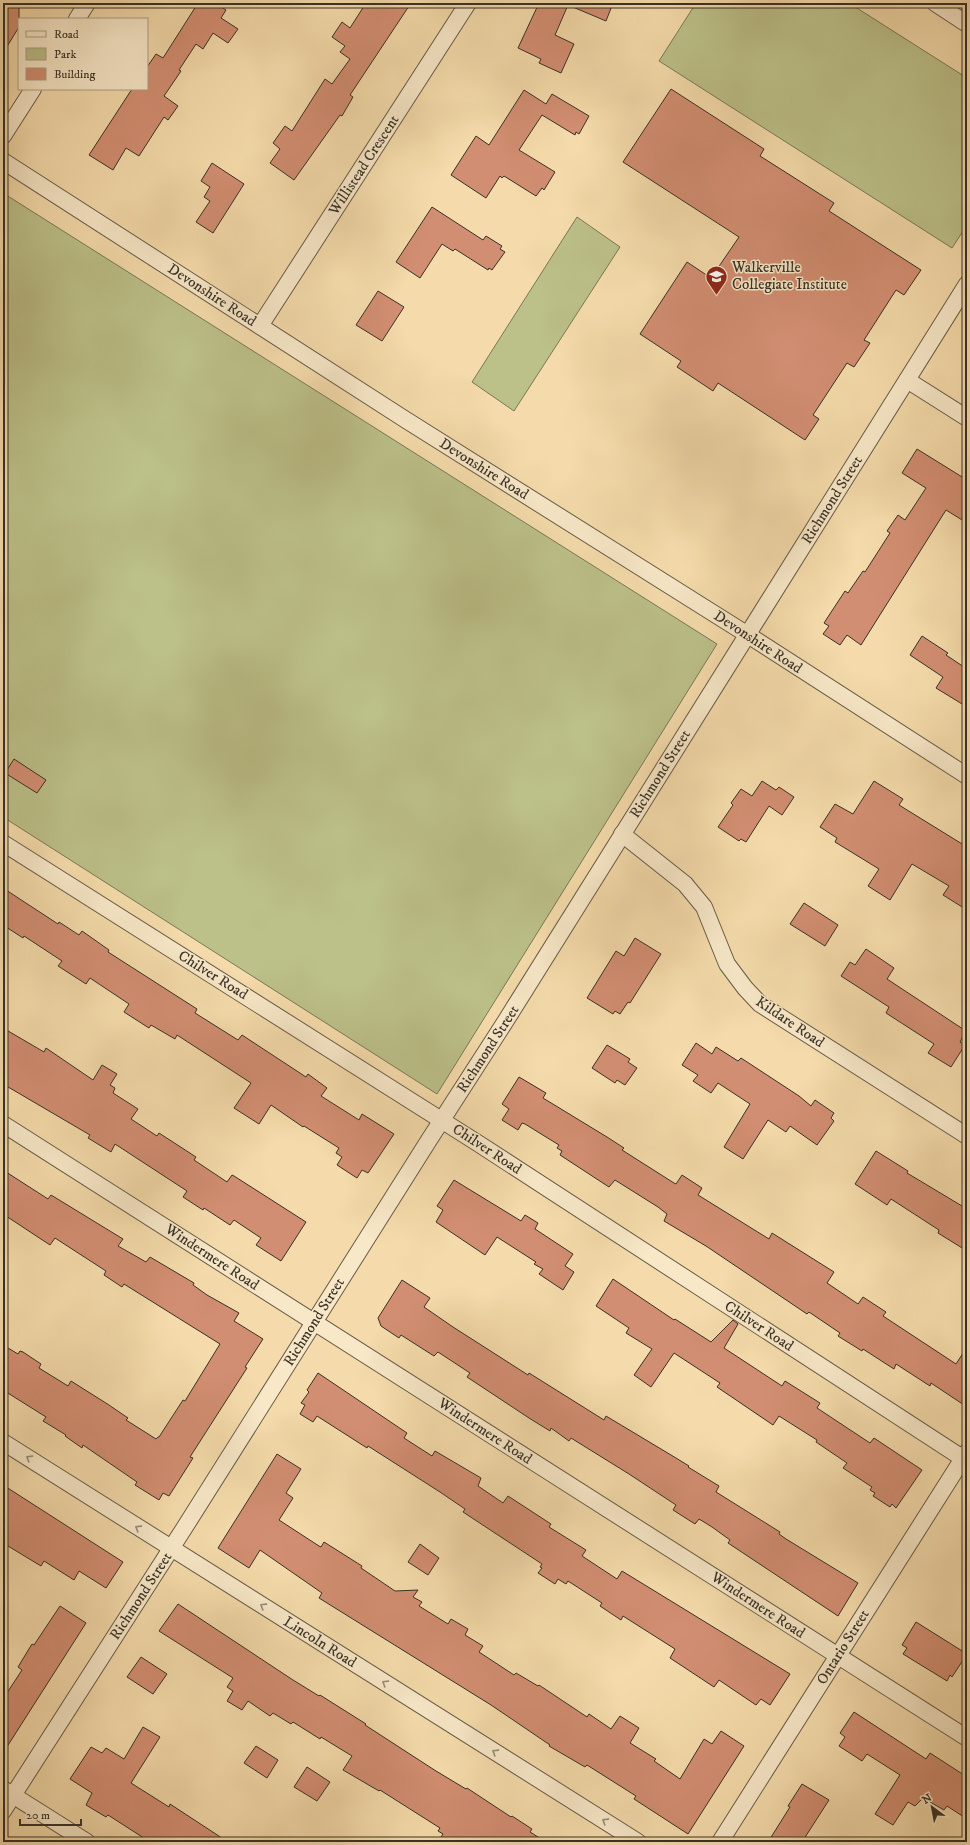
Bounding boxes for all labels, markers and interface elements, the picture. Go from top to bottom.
legend [18,18,148,90]
text: Road [54,27,79,42]
text: Park [54,47,76,62]
text: Building [54,67,95,82]
street label: Willistead Crescent [324,111,404,219]
place label: Walkerville Collegiate Institute [731,258,847,294]
street label: Devonshire Road [164,259,260,331]
school or university icon: Walkerville Collegiate Institute [704,263,730,296]
street label: Devonshire Road [436,434,533,504]
street label: Richmond Street [797,452,867,548]
street label: Devonshire Road [710,606,806,678]
street label: Richmond Street [625,726,695,822]
street label: Chilver Road [175,946,252,1004]
street label: Kildare Road [752,992,828,1052]
street label: Richmond Street [453,1001,523,1096]
street label: Chilver Road [449,1120,526,1179]
street label: Windermere Road [161,1219,263,1295]
street label: Richmond Street [279,1274,349,1370]
street label: Chilver Road [721,1297,798,1356]
street label: Windermere Road [434,1393,536,1469]
one-way arrow [26,1455,33,1463]
one-way arrow [135,1525,142,1533]
street label: Richmond Street [106,1548,176,1643]
street label: Windermere Road [707,1567,809,1643]
one-way arrow [260,1604,267,1611]
street label: Ontario Street [812,1606,874,1688]
street label: Lincoln Road [280,1612,361,1672]
one-way arrow [382,1680,389,1688]
one-way arrow [492,1749,499,1757]
north arrow [912,1787,952,1827]
text: N [920,1791,935,1808]
scale bar [20,1801,81,1827]
text: 20 m [26,1808,50,1823]
one-way arrow [602,1819,609,1826]

